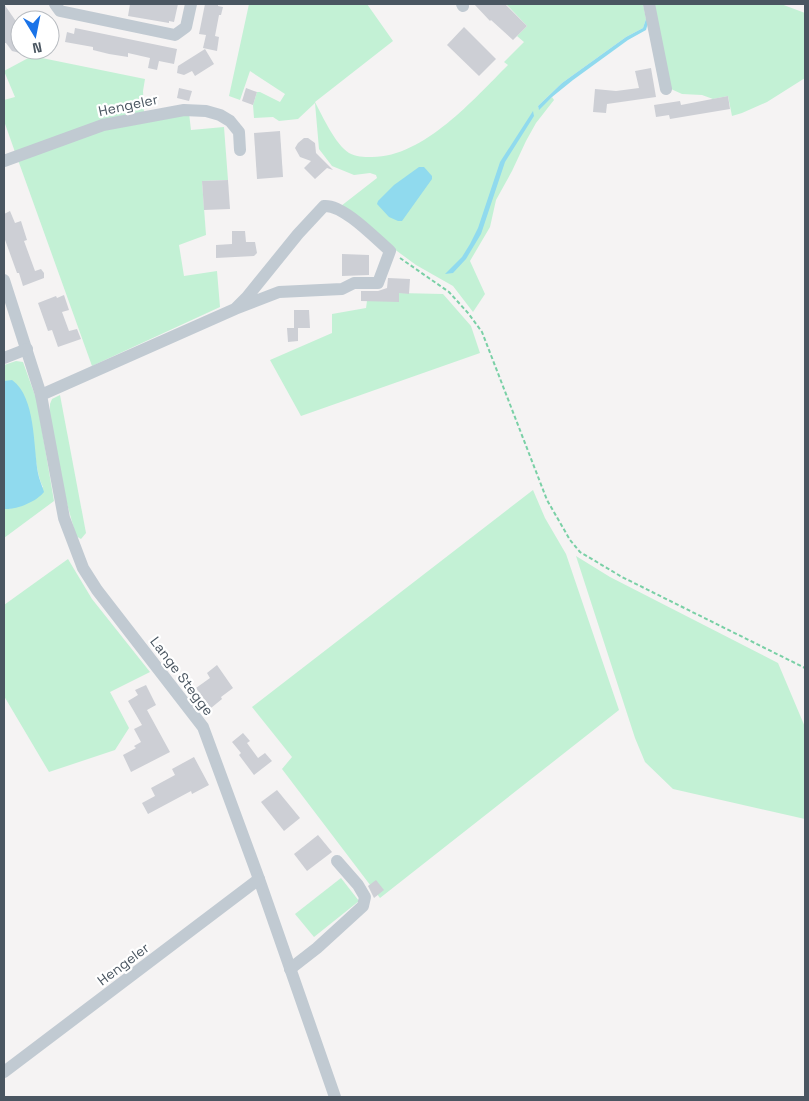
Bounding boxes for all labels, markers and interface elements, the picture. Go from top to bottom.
north arrow [10,10,60,60]
text: N [31,38,43,57]
street label: Hengeler [97,90,159,120]
street label: Lange Stegge [146,633,218,719]
street label: Hengeler [93,939,153,989]

